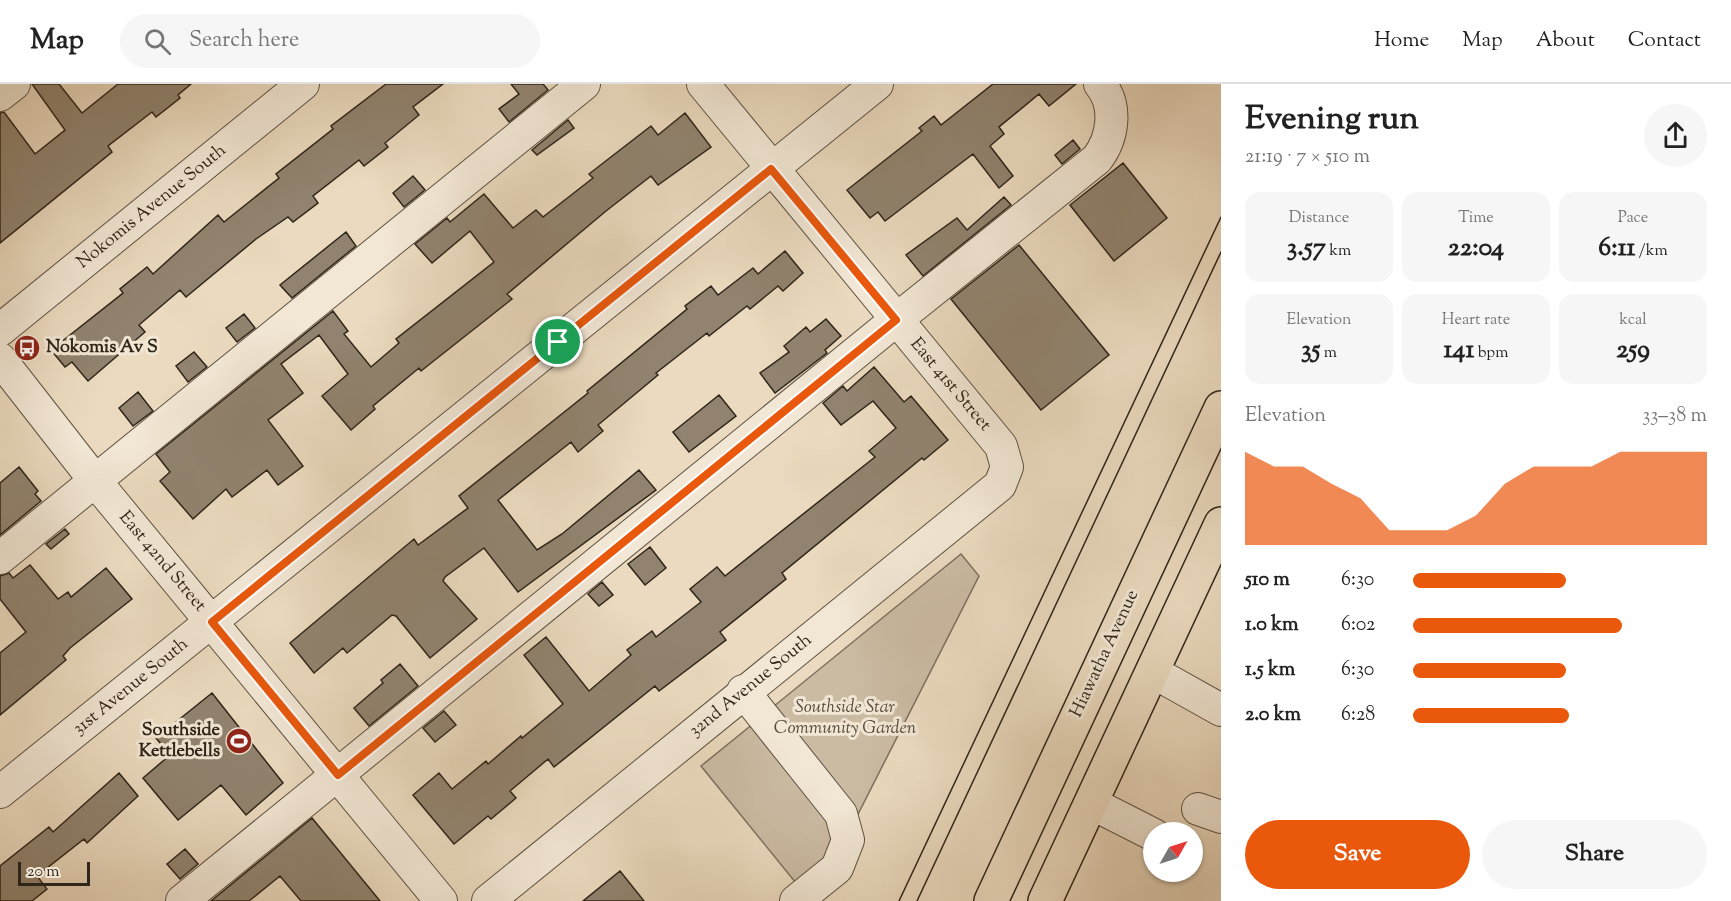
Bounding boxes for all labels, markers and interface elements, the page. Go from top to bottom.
search box [120,14,540,68]
text: Map [30,21,84,61]
icon: search [141,25,174,58]
text: Search here [189,25,299,57]
text: Home [1374,26,1429,56]
text: Map [1462,26,1503,56]
text: About [1536,26,1595,56]
text: Contact [1628,26,1701,56]
text: Evening run [1245,96,1419,144]
button: share [1644,104,1707,167]
street label: Nokomis Avenue South [72,138,233,276]
text: 21:19 · 7 × 510 m [1245,143,1370,172]
text: Distance [1289,207,1349,230]
text: Time [1458,207,1494,230]
text: Pace [1618,207,1648,230]
text: 3.57 [1287,230,1326,267]
text: 22:04 [1448,230,1504,267]
text: 6:11 [1598,230,1635,267]
text: km [1326,240,1351,263]
text: /km [1635,240,1668,263]
text: Elevation [1287,309,1351,332]
text: Heart rate [1442,309,1510,332]
text: kcal [1619,309,1647,332]
pin [532,316,583,367]
icon: arrive [541,325,574,358]
text: 35 [1301,332,1320,369]
text: 141 [1444,332,1474,369]
text: 259 [1616,332,1650,369]
bus stop icon: Nokomis Av S [12,333,42,363]
street label: East 41st Street [903,333,997,437]
place label: Nokomis Av S [46,335,158,361]
text: m [1320,342,1337,365]
text: bpm [1474,342,1508,365]
text: Elevation [1245,402,1326,431]
text: 33–38 m [1642,402,1707,431]
street label: East 42nd Street [112,506,212,618]
text: 510 m [1245,566,1290,595]
text: 6:30 [1341,566,1374,595]
street label: Hiawatha Avenue [1064,586,1146,722]
text: 1.0 km [1245,611,1299,640]
text: 6:02 [1341,611,1375,640]
street label: 32nd Avenue South [684,628,818,744]
street label: 31st Avenue South [68,632,195,742]
text: 1.5 km [1245,656,1295,685]
text: 6:30 [1341,656,1374,685]
park label: Southside Star Community Garden [774,695,917,742]
text: 2.0 km [1245,701,1301,730]
text: 6:28 [1341,701,1375,730]
place label: Southside Kettlebells [139,718,221,765]
sports icon: Southside Kettlebells [224,726,254,756]
button: Save [1245,820,1470,889]
button: Share [1482,820,1707,889]
north arrow [1143,822,1203,882]
map controls [1143,822,1203,882]
scale bar [18,859,90,886]
text: 20 m [27,861,60,884]

